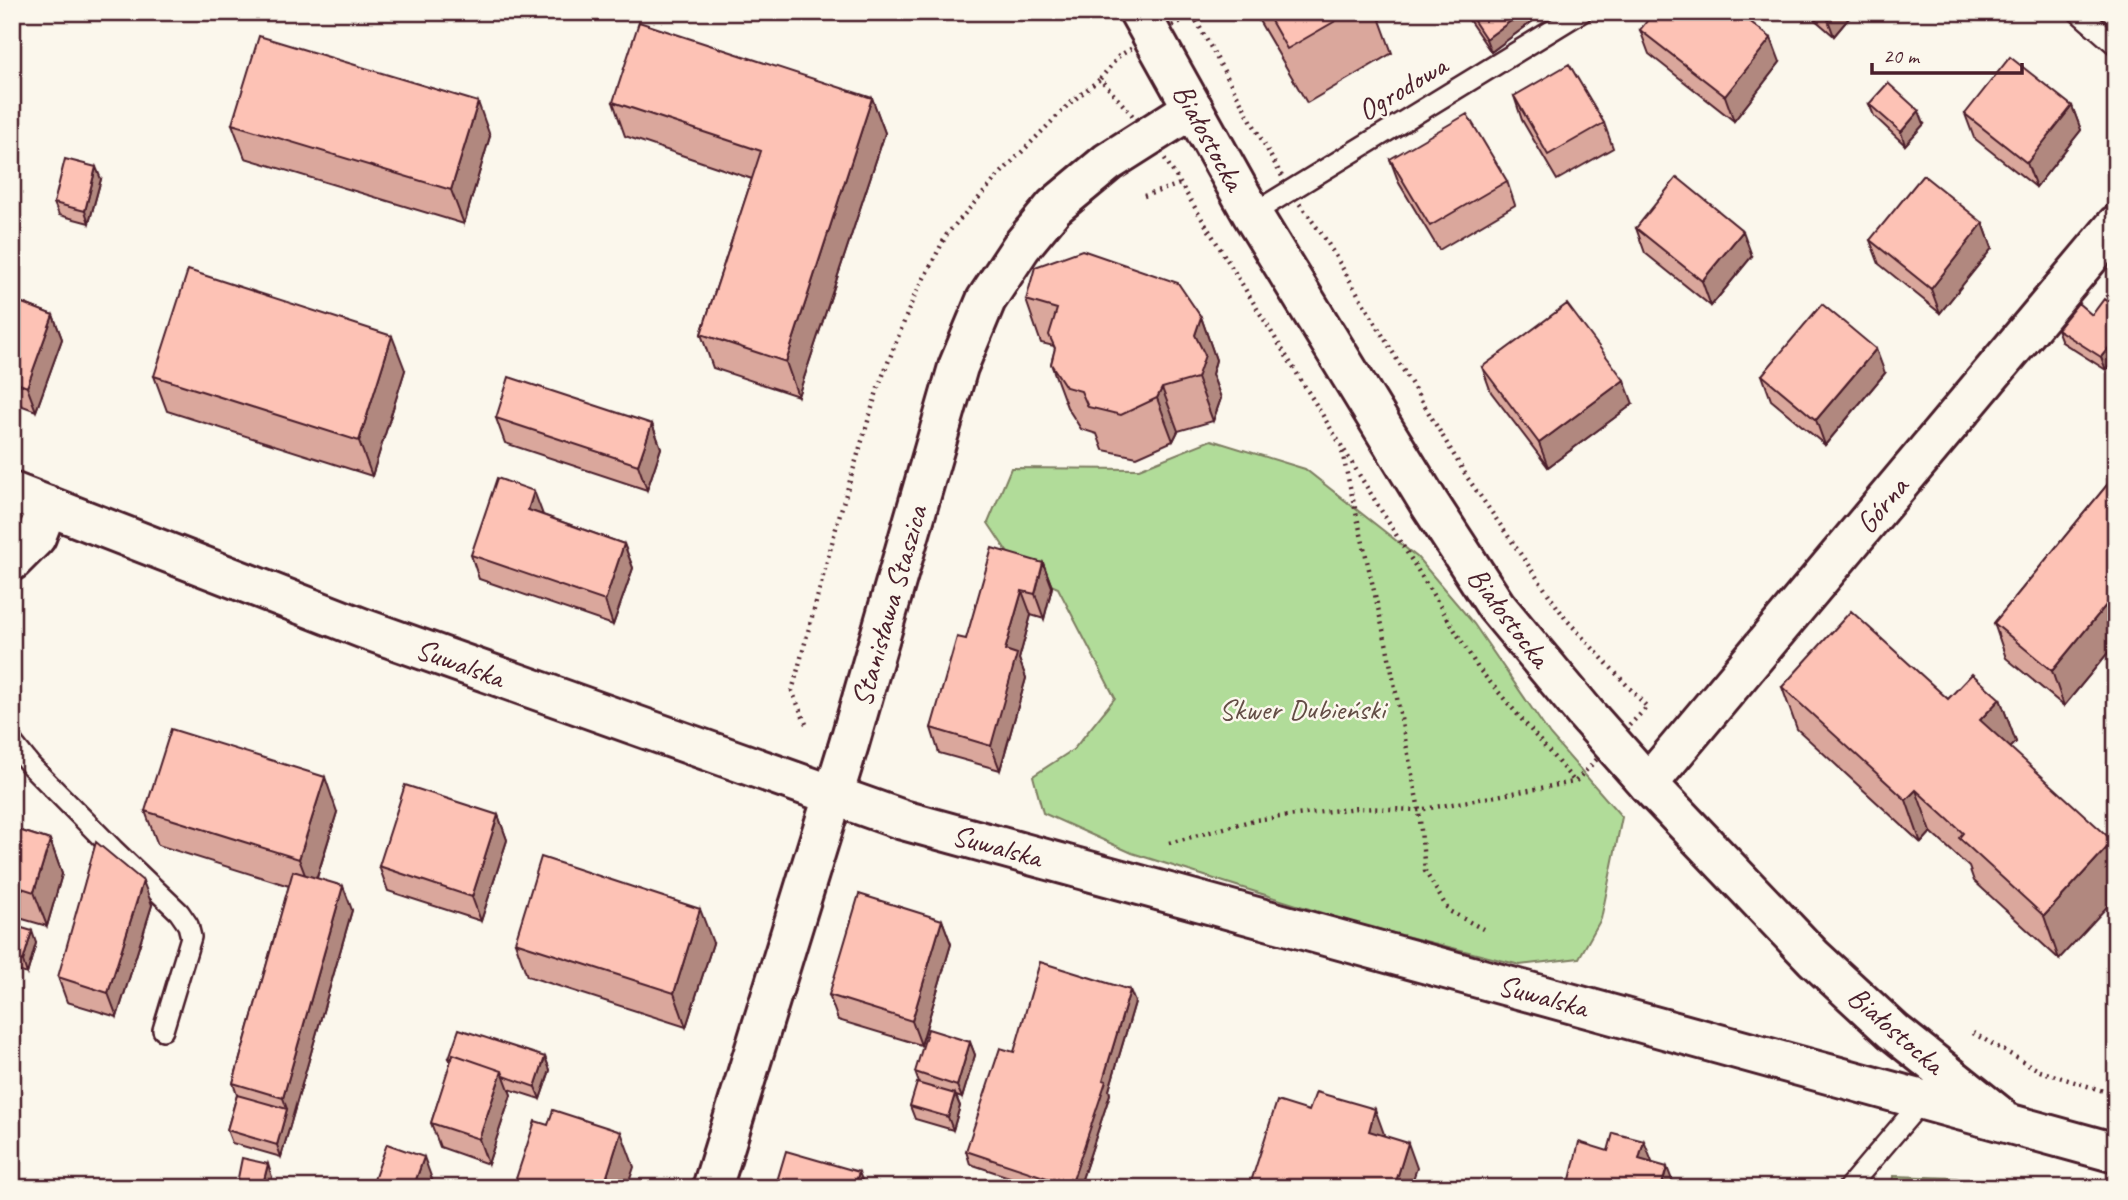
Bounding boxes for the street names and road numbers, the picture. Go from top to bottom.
street label: Ogrodowa [1350,45,1456,129]
street label: Białostocka [1164,77,1255,199]
street label: Górna [1847,467,1918,541]
street label: Stanisława Staszica [842,499,936,711]
street label: Białostocka [1459,559,1561,677]
street label: Suwalska [411,630,512,697]
street label: Suwalska [948,816,1049,877]
street label: Suwalska [1494,966,1595,1027]
street label: Białostocka [1840,978,1954,1084]

